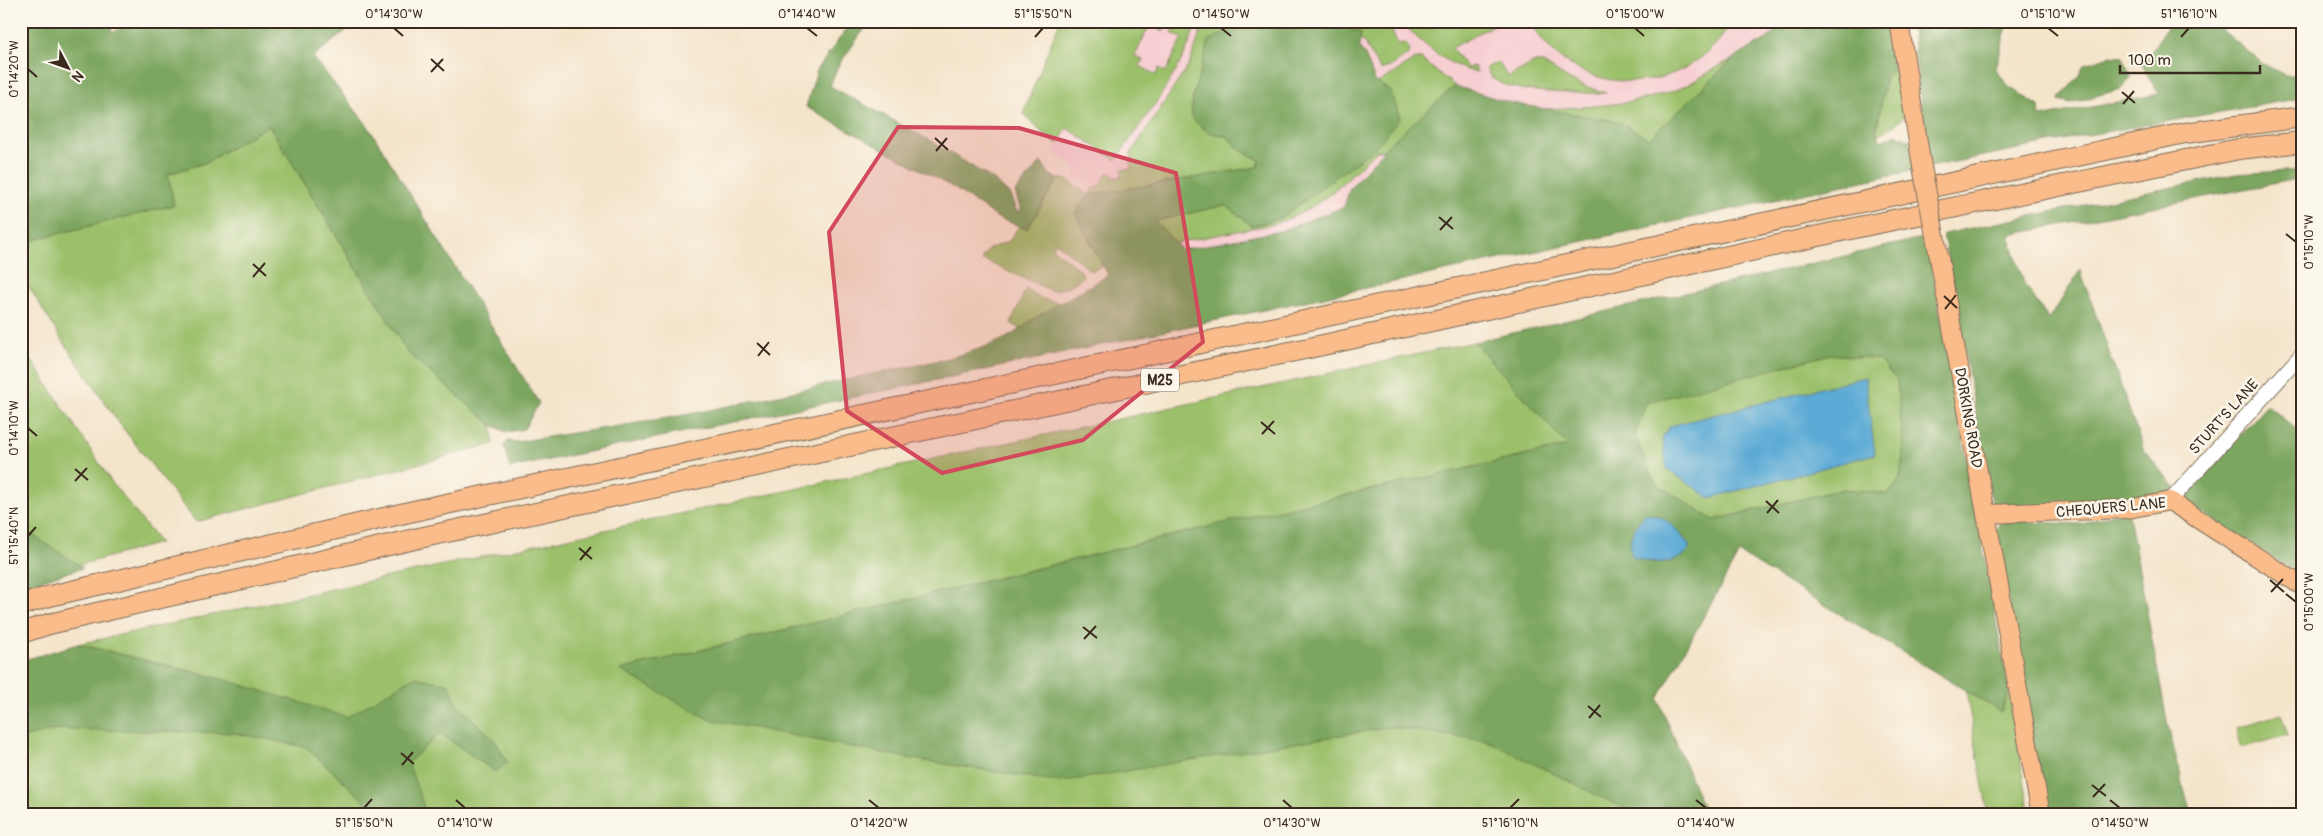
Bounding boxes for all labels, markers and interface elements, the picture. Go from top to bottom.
text: 0°14'30"W [365,7,423,22]
text: 0°14'40"W [778,7,836,22]
text: 51°15'50"N [1014,7,1072,22]
text: 0°14'50"W [1192,7,1250,22]
text: 0°15'00"W [1606,7,1664,22]
text: 0°15'10"W [2020,7,2076,22]
text: 51°16'10"N [2161,7,2217,22]
text: 0°14'20"W [7,40,22,98]
north arrow [42,42,92,92]
scale bar [2120,42,2260,74]
text: 100 m [2128,51,2171,70]
text: N [68,67,87,85]
text: 0°15'10"W [2302,214,2317,270]
street label: DORKING ROAD [1950,366,1986,470]
road number: M25 [1141,368,1179,392]
street label: STURT'S LANE [2185,375,2263,459]
text: 0°14'10"W [7,400,22,456]
street label: CHEQUERS LANE [2055,494,2167,522]
text: 51°15'40"N [7,507,22,565]
text: 0°15'00"W [2302,573,2317,631]
text: 51°15'50"N [335,816,393,831]
text: 0°14'10"W [437,816,493,831]
text: 0°14'20"W [850,816,908,831]
text: 0°14'30"W [1263,816,1321,831]
text: 51°16'10"N [1482,816,1538,831]
text: 0°14'40"W [1677,816,1735,831]
text: 0°14'50"W [2091,816,2149,831]

